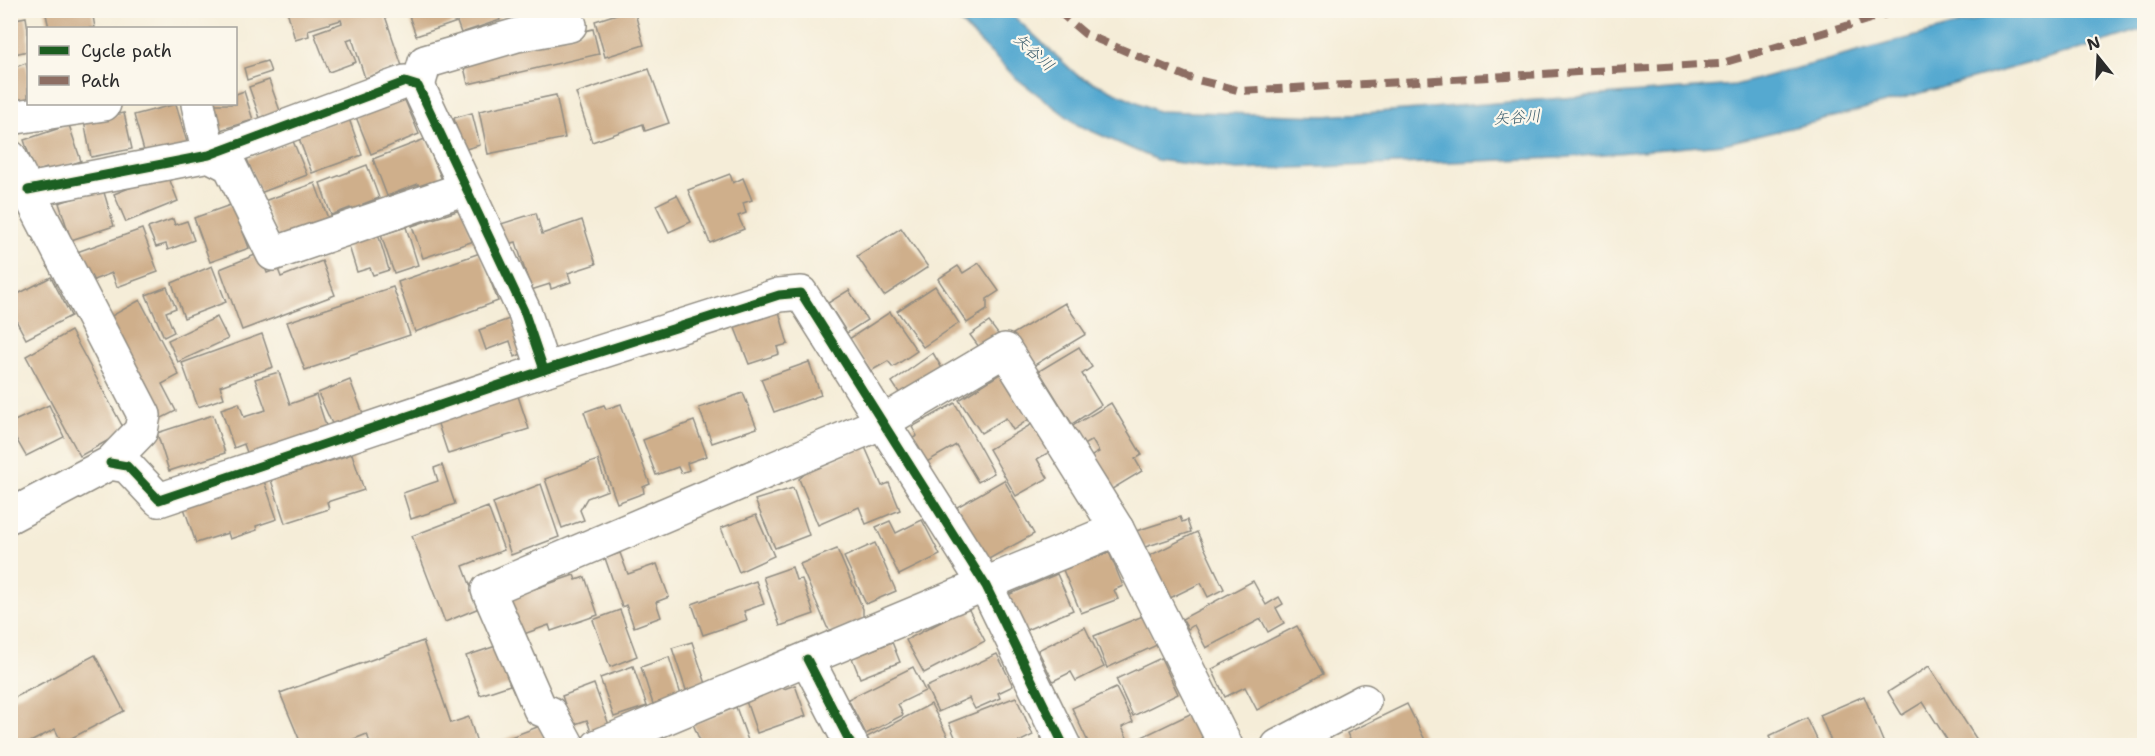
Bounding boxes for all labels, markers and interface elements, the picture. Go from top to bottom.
legend [27,27,237,105]
north arrow [2068,27,2128,87]
water label: 矢谷川 [1009,28,1059,76]
text: N [2084,31,2103,55]
text: Cycle path [81,39,172,63]
text: Path [81,69,120,93]
water label: 矢谷川 [1492,105,1542,129]

